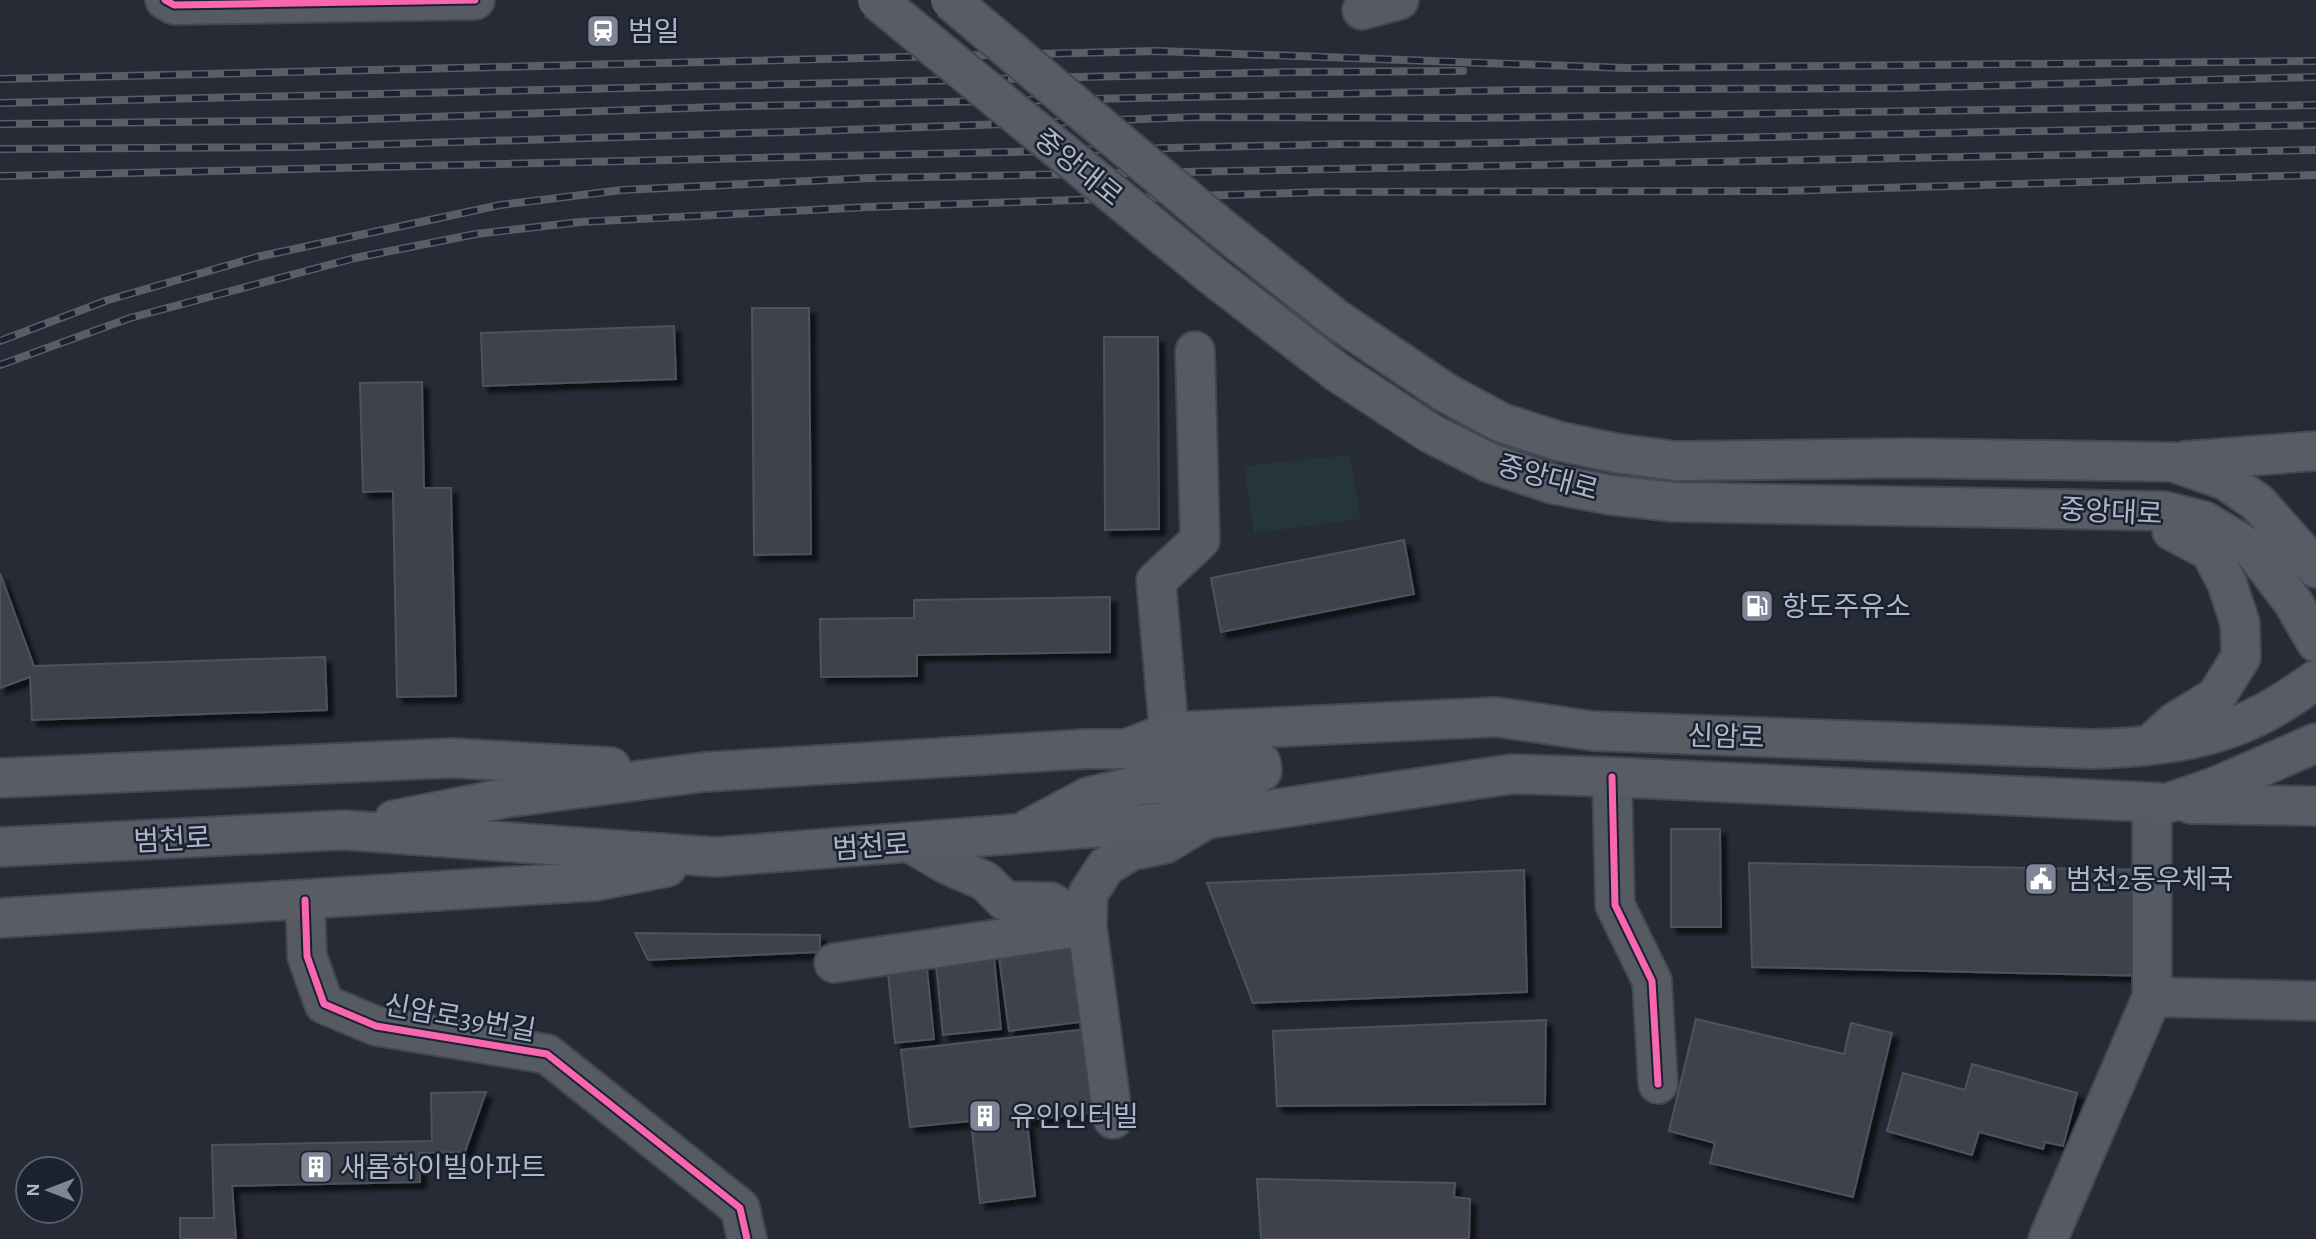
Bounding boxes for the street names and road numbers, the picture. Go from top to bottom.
street label: 중앙대로 [1029,124,1128,212]
street label: 중앙대로 [1494,450,1601,506]
street label: 중앙대로 [2059,494,2163,530]
street label: 신암로 [1687,721,1765,753]
street label: 범천로 [133,823,211,857]
street label: 범천로 [831,829,911,865]
street label: 신암로39번길 [382,990,538,1046]

